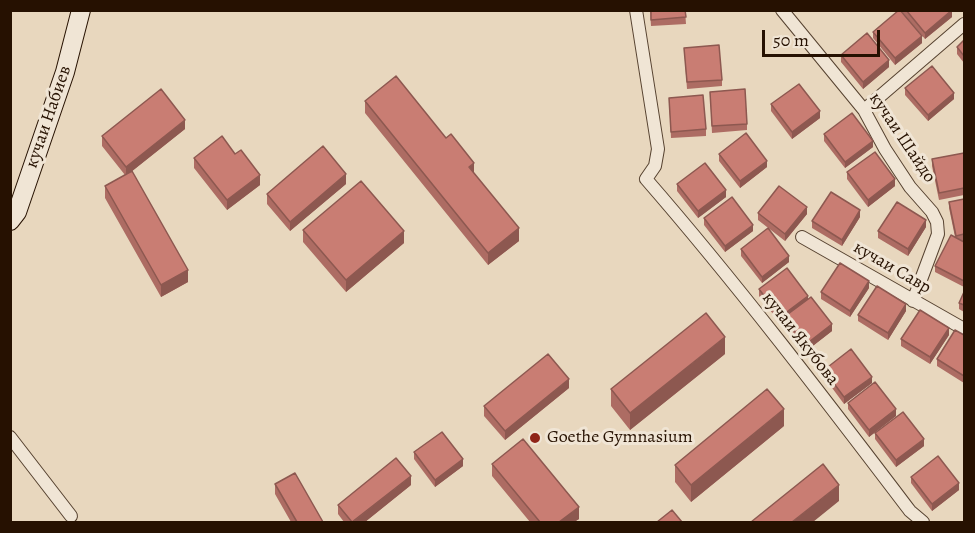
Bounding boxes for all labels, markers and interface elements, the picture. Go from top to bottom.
scale bar [765,18,884,56]
text: 50 m [773,28,809,52]
street label: кучаи Набиев [21,63,77,171]
street label: кучаи Шайдо [864,89,940,187]
street label: кучаи Савр [849,237,935,299]
street label: кучаи Якубова [757,288,843,390]
place label: Goethe Gymnasium [547,427,693,449]
marker: Goethe Gymnasium [528,431,542,445]

